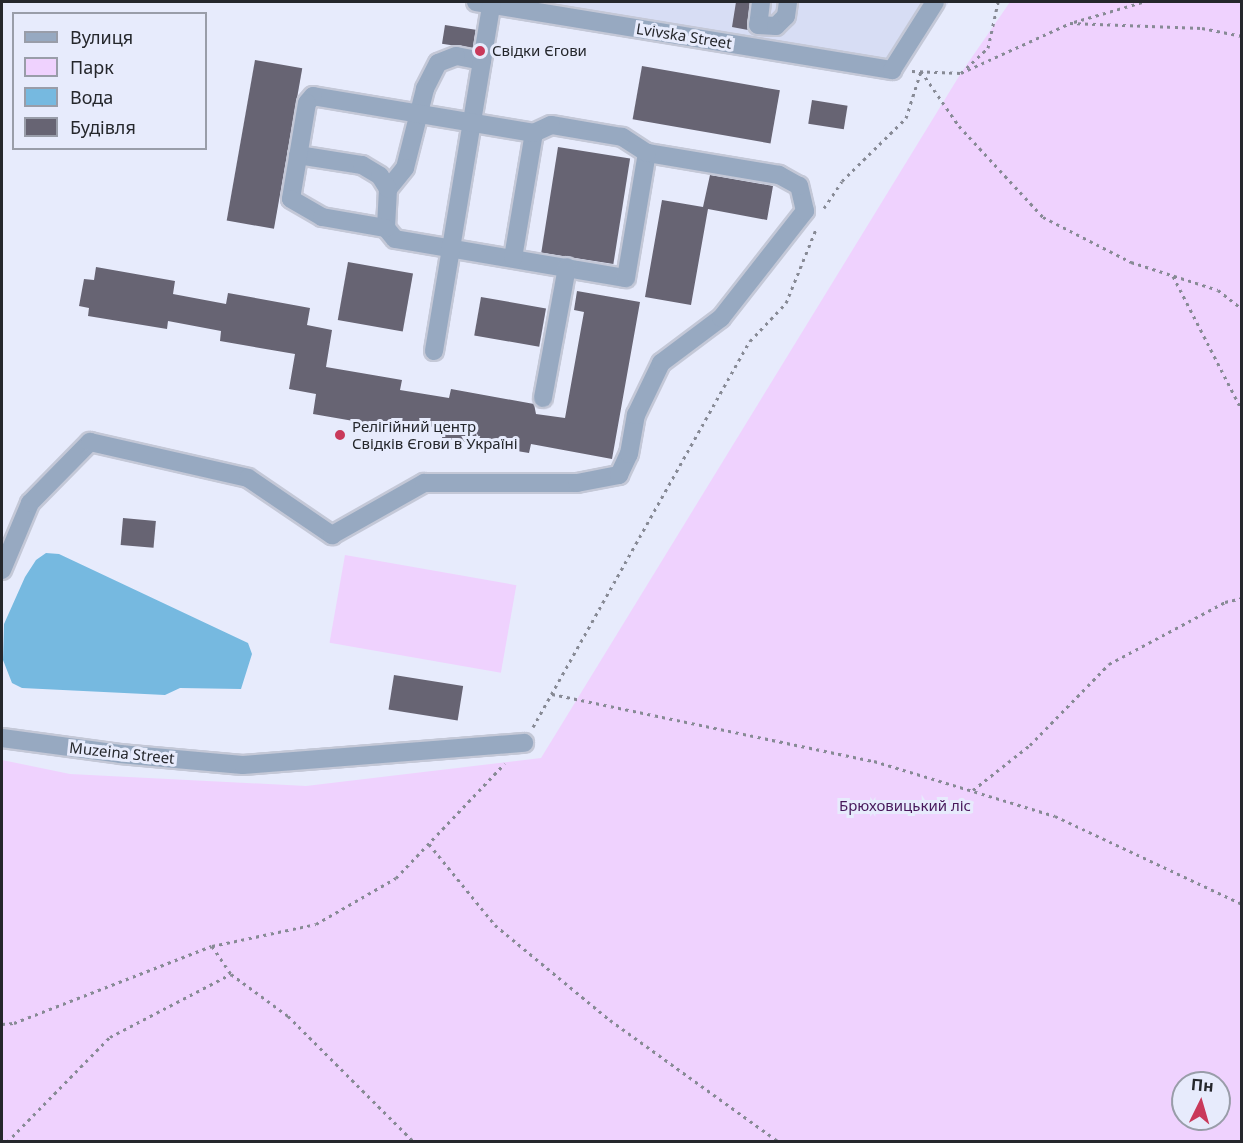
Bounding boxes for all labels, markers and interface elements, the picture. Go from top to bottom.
legend [12,12,207,150]
street label: Lvivska Street [635,20,733,52]
text: Вулиця [70,25,133,49]
place label: Свідки Єгови [492,42,587,60]
marker: Свідки Єгови [473,44,487,58]
text: Парк [70,55,114,79]
text: Вода [70,85,113,109]
text: Будівля [70,115,136,139]
place label: Релігійний центр Свідків Єгови в Україні [352,417,518,452]
marker: Релігійний центр Свідків Єгови в Україні [333,428,347,442]
street label: Muzeina Street [68,739,176,767]
park label: Брюховицький ліс [839,797,971,815]
north arrow [1171,1071,1231,1131]
text: Пн [1190,1073,1215,1097]

